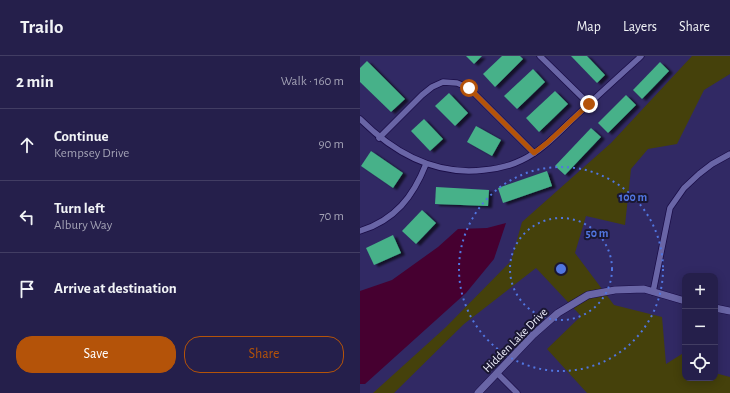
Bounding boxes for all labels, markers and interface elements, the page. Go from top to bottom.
text: Trailo [20,18,63,37]
text: Map [576,20,601,34]
text: Layers [623,20,657,34]
text: Share [679,20,710,34]
text: 2 min [16,73,54,90]
text: Walk · 160 m [281,75,344,88]
route start [460,79,478,97]
route end [580,95,598,113]
text: Continue [54,129,109,144]
icon: ahead [16,134,38,156]
text: 90 m [318,138,344,151]
text: Kempsey Drive [54,147,129,160]
text: 100 m [619,191,647,203]
text: Turn left [54,201,105,216]
icon: left [16,206,38,228]
text: 70 m [319,210,344,223]
text: Albury Way [54,219,112,232]
text: 50 m [586,227,609,239]
centre of rings [554,262,568,276]
map controls [682,273,718,381]
button: + [682,273,718,309]
icon: arrive [16,278,38,300]
text: Arrive at destination [54,281,177,296]
street label: Hidden Lake Drive [481,306,549,374]
button: − [682,309,718,345]
button: Save [16,336,176,373]
button: Share [184,336,344,373]
button: locate [682,345,718,381]

